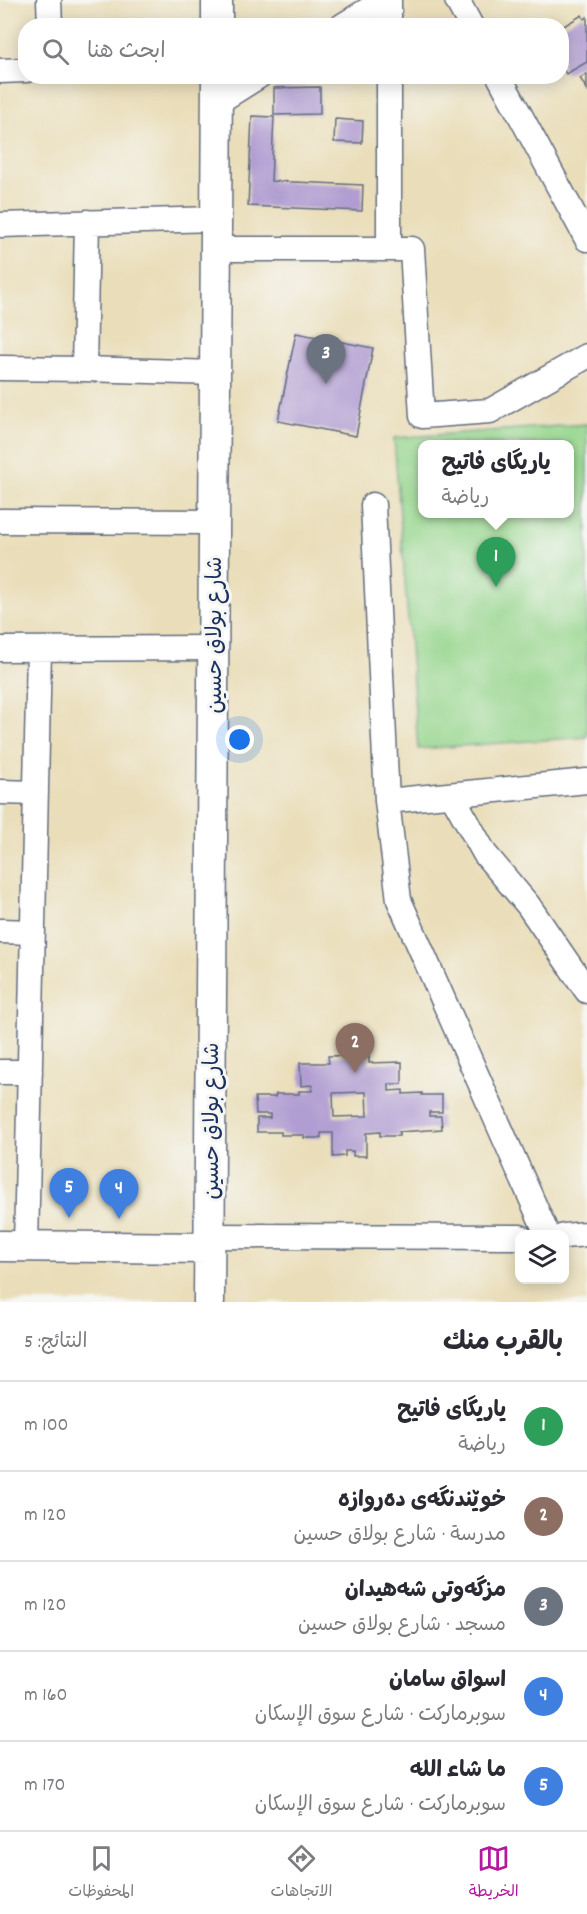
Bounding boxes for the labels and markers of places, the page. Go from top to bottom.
pin: 3 [306,334,346,384]
pin: 1 [476,538,516,587]
pin: 2 [336,1024,374,1073]
pin: 5 [50,1168,88,1218]
pin: 4 [100,1170,138,1219]

